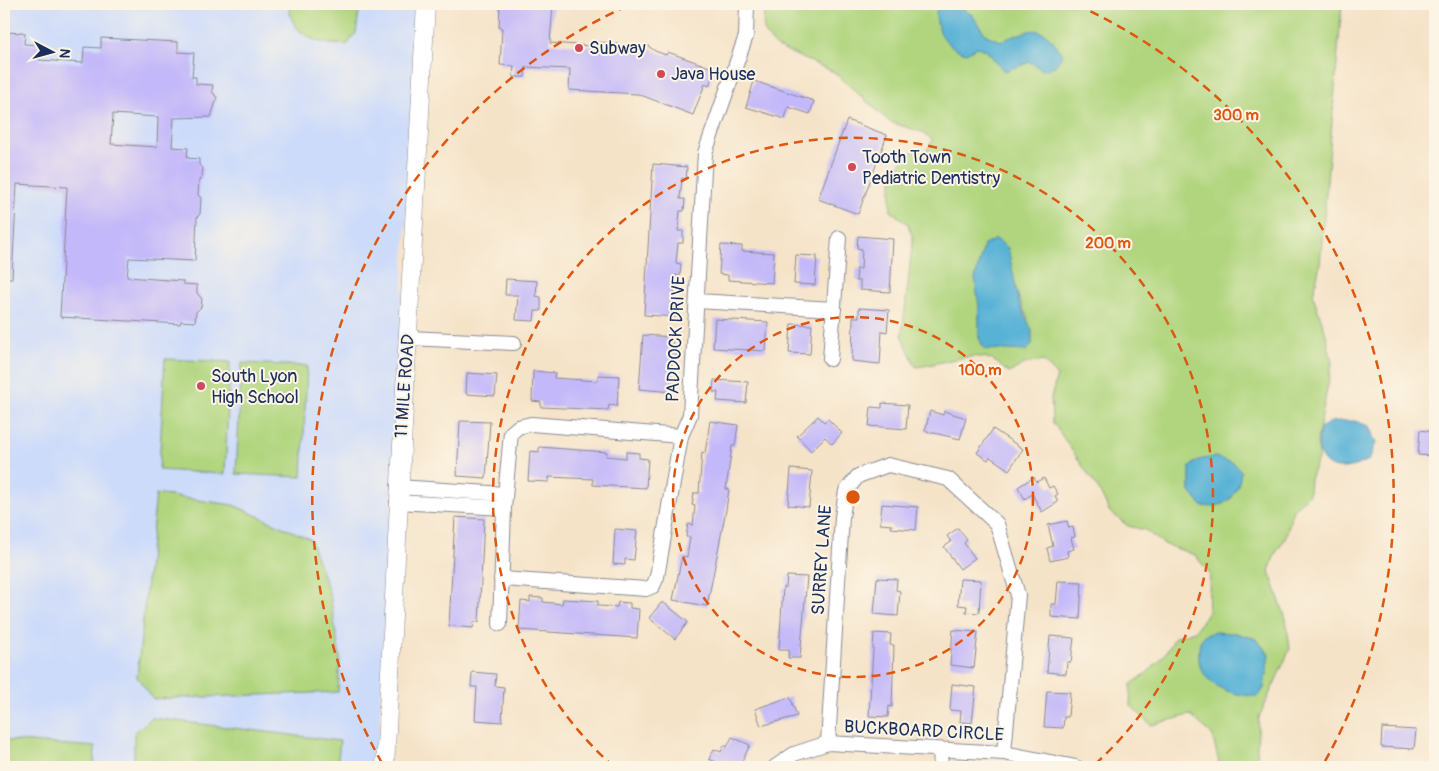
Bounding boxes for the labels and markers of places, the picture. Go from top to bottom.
place label: Subway [589,37,646,60]
marker: Subway [573,42,585,54]
place label: Java House [671,63,756,86]
marker: Java House [655,68,667,80]
place label: Tooth Town Pediatric Dentistry [862,146,1001,190]
marker: Tooth Town Pediatric Dentistry [846,161,858,173]
place label: South Lyon High School [211,365,299,409]
marker: South Lyon High School [195,380,207,392]
centre of rings [844,488,862,506]

